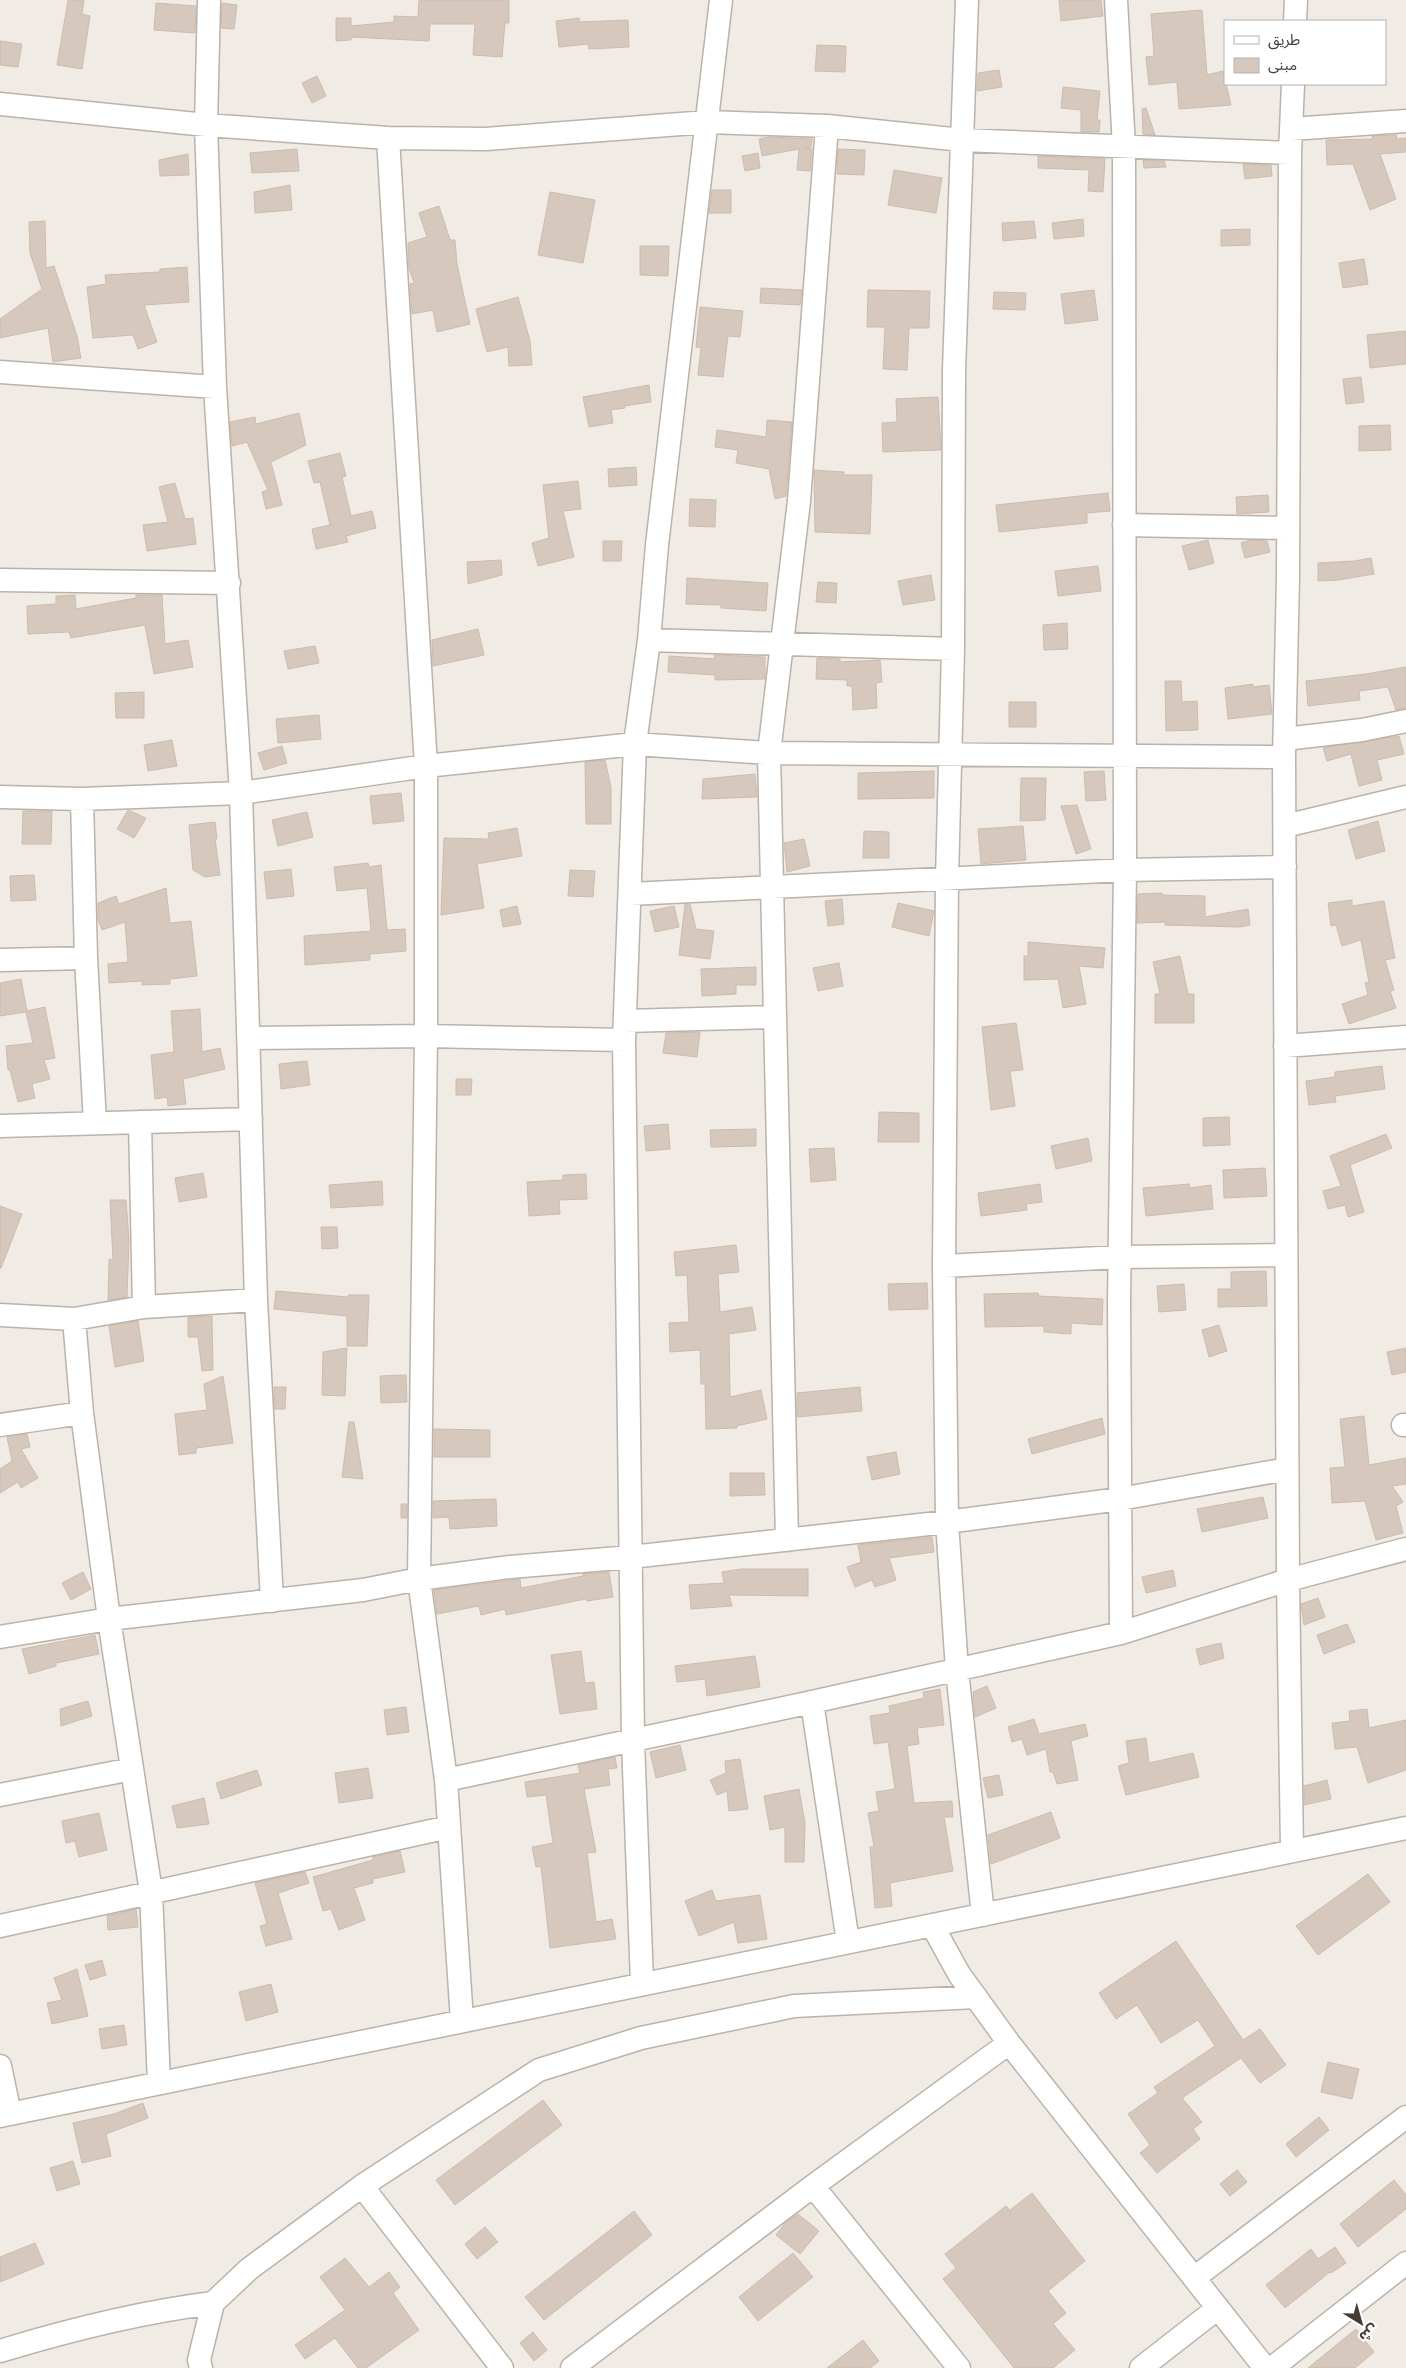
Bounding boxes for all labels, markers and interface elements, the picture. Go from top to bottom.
legend [1224,20,1386,85]
text: طريق [1268,30,1300,50]
text: مبنى [1268,55,1297,74]
north arrow [1336,2298,1386,2348]
text: ش [1356,2321,1382,2346]

